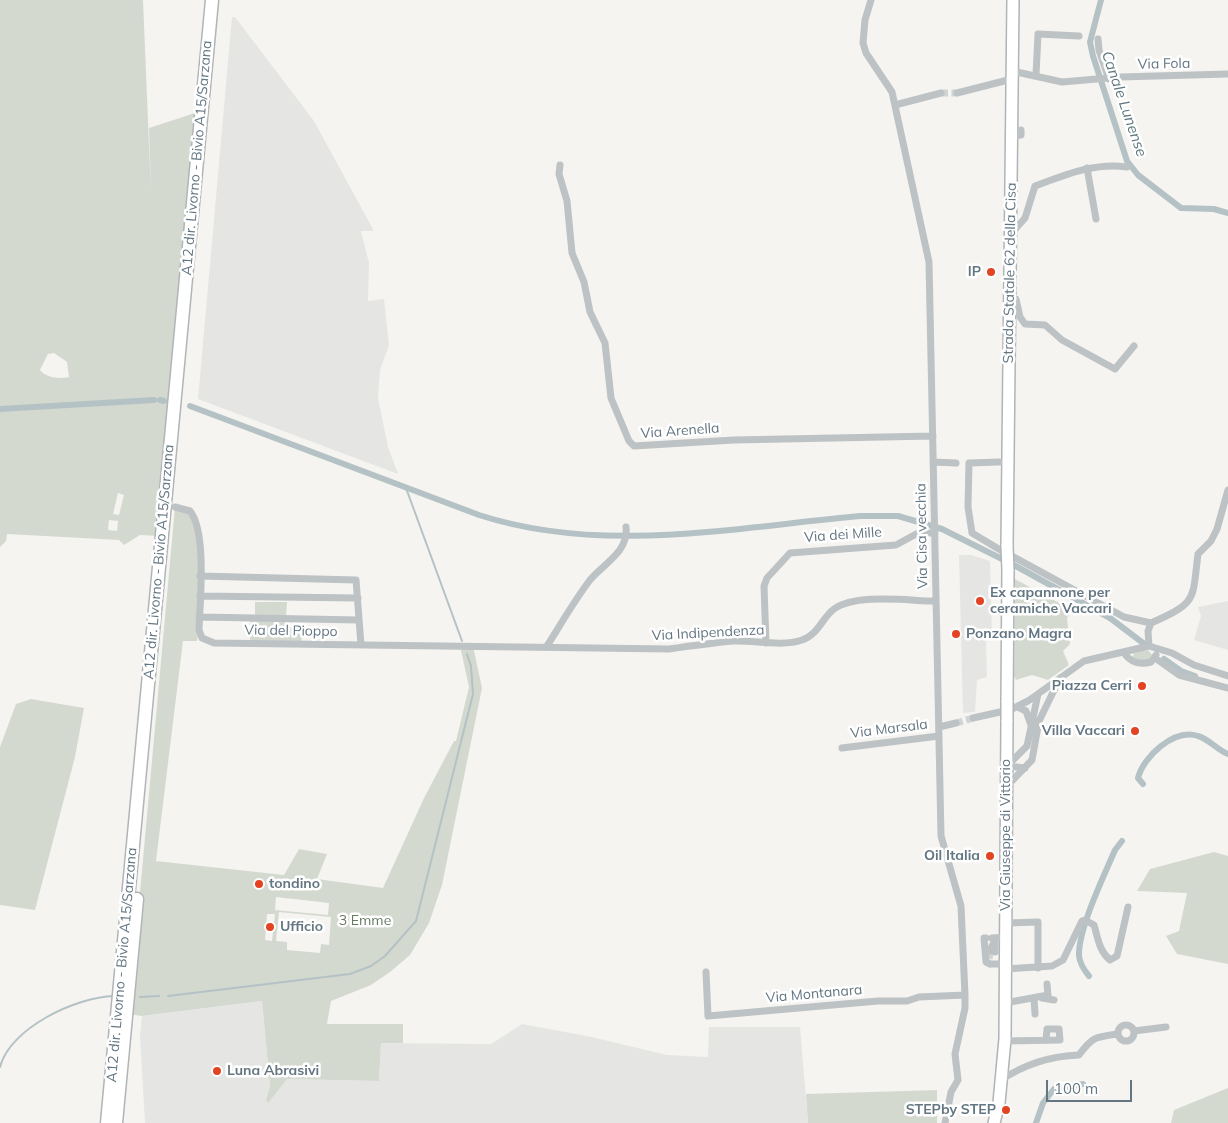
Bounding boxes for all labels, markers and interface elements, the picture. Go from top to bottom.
street label: A12 dir. Livorno - Bivio A15/Sarzana [178,40,216,276]
water label: Canale Lunense [1098,49,1150,159]
street label: Via Fola [1138,55,1190,73]
street label: Strada Statale 62 della Cisa [1000,182,1020,364]
place label: IP [968,264,981,280]
marker: IP [985,266,997,278]
street label: Via Arenella [640,420,720,442]
street label: A12 dir. Livorno - Bivio A15/Sarzana [140,444,178,680]
street label: Via Cisa vecchia [913,483,931,589]
street label: Via dei Mille [804,524,882,546]
place label: Ex capannone per ceramiche Vaccari [990,585,1112,618]
marker: Ex capannone per ceramiche Vaccari [974,595,986,607]
street label: Via del Pioppo [244,622,338,640]
street label: Via Indipendenza [651,622,765,644]
place label: Ponzano Magra [966,626,1072,642]
marker: Ponzano Magra [950,628,962,640]
place label: Piazza Cerri [1052,678,1132,694]
marker: Piazza Cerri [1136,680,1148,692]
street label: Via Marsala [849,716,929,742]
place label: Villa Vaccari [1042,723,1125,739]
marker: Villa Vaccari [1129,725,1141,737]
street label: Via Giuseppe di Vittorio [998,759,1014,911]
street label: A12 dir. Livorno - Bivio A15/Sarzana [103,847,141,1083]
place label: Oil Italia [924,848,980,864]
marker: Oil Italia [984,850,996,862]
place label: tondino [269,876,320,892]
marker: tondino [253,878,265,890]
park label: 3 Emme [339,913,391,929]
place label: Ufficio [280,919,323,935]
marker: Ufficio [264,921,276,933]
street label: Via Montanara [765,981,863,1007]
place label: Luna Abrasivi [227,1063,319,1079]
marker: Luna Abrasivi [211,1065,223,1077]
scale bar [1048,1070,1134,1102]
text: 100 m [1054,1079,1098,1098]
place label: STEPby STEP [906,1102,996,1118]
marker: STEPby STEP [1000,1104,1012,1116]

